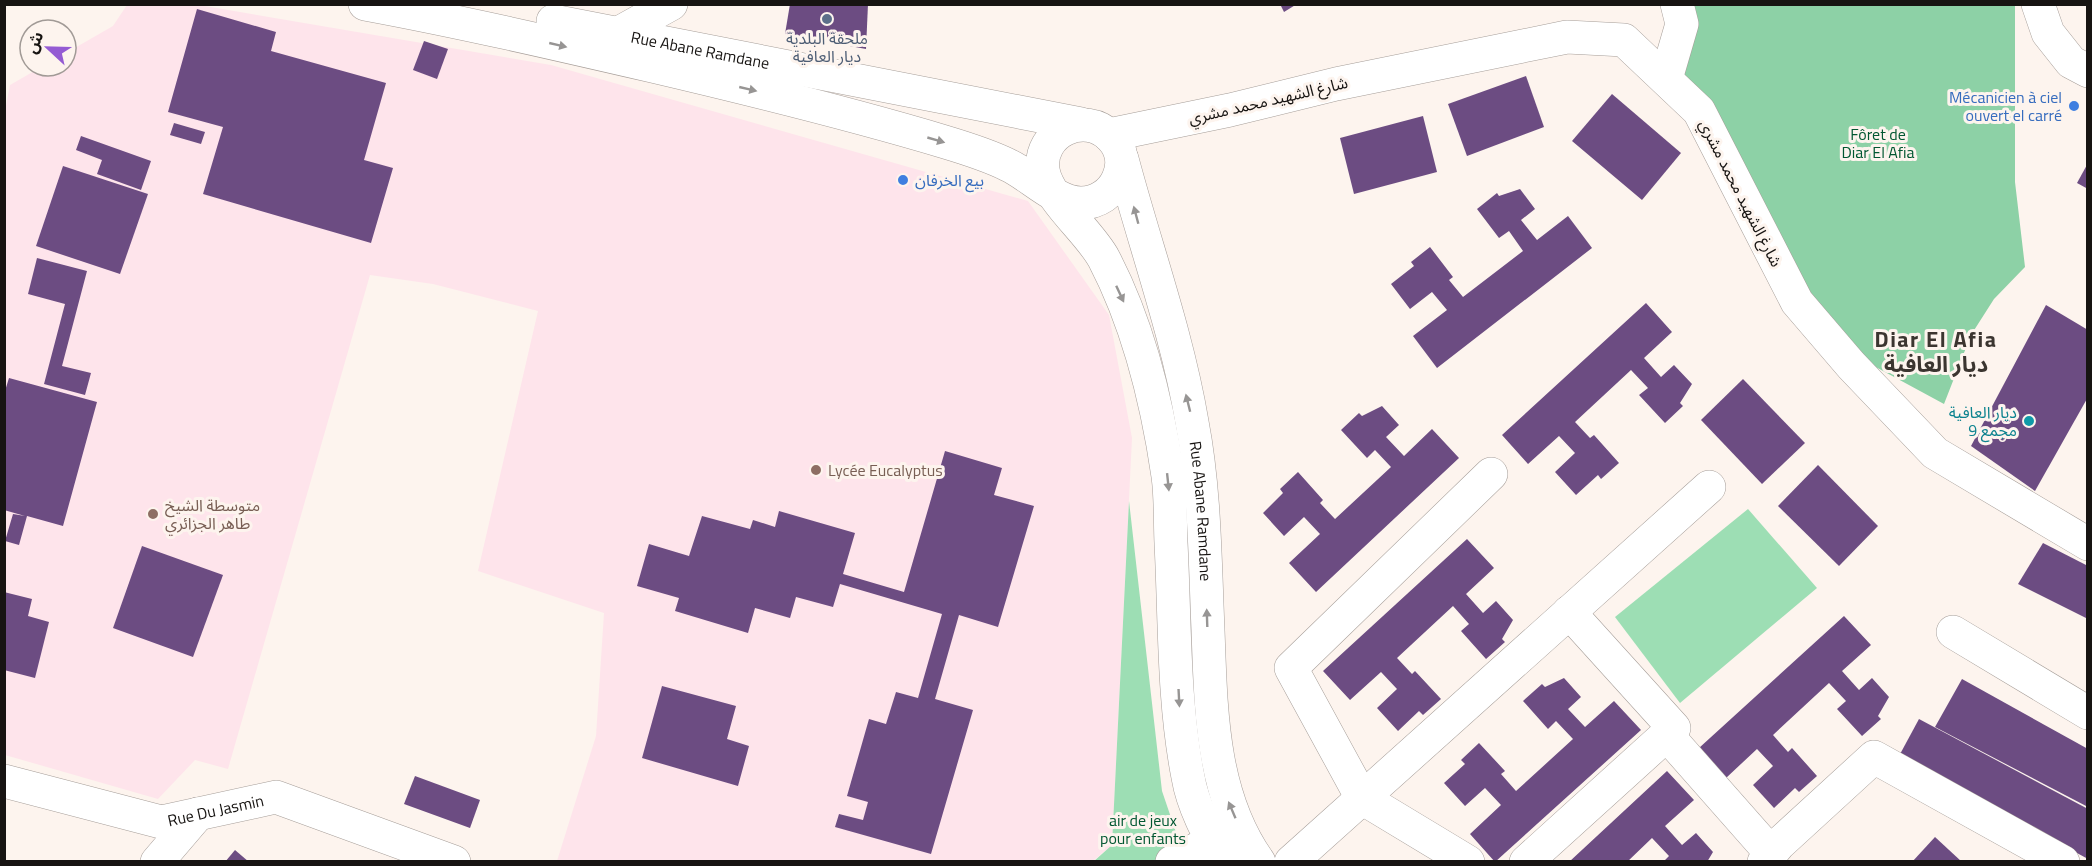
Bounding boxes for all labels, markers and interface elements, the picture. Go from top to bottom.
marker: ملحقة البلدية ديار العافية [820,12,834,26]
north arrow [18,18,78,78]
street label: Rue Abane Ramdane [629,24,772,75]
place label: ملحقة البلدية ديار العافية [786,26,868,68]
text: ش [19,28,49,57]
one-way arrow [549,40,568,50]
street label: شارغ الشهيد محمد مشري [1186,70,1350,131]
one-way arrow [739,85,757,95]
place label: Mécanicien à ciel ouvert el carré [1949,85,2062,127]
marker: Mécanicien à ciel ouvert el carré [2067,99,2081,113]
street label: شارغ الشهيد محمد مشري [1692,115,1789,271]
park label: Fôret de Diar El Afia [1841,122,1915,164]
one-way arrow [928,136,946,145]
place label: بيع الخرفان [915,168,984,193]
marker: بيع الخرفان [896,173,910,187]
one-way arrow [1131,206,1141,224]
one-way arrow [1116,285,1125,302]
district label: Diar El Afia ديار العافية [1875,322,1997,381]
one-way arrow [1182,394,1192,412]
place label: ديار العافية مجمع 9 [1949,400,2017,443]
marker: ديار العافية مجمع 9 [2022,414,2036,428]
street label: Rue Abane Ramdane [1183,439,1218,582]
place label: Lycée Eucalyptus [828,458,943,482]
marker: Lycée Eucalyptus [809,463,823,477]
one-way arrow [1163,473,1173,492]
place label: متوسطة الشيخ طاهر الجزائري [165,493,260,536]
marker: متوسطة الشيخ طاهر الجزائري [146,507,160,521]
one-way arrow [1203,608,1212,627]
one-way arrow [1175,688,1184,707]
street label: Rue Du Jasmin [165,788,266,832]
one-way arrow [1227,800,1237,818]
park label: air de jeux pour enfants [1100,808,1186,850]

